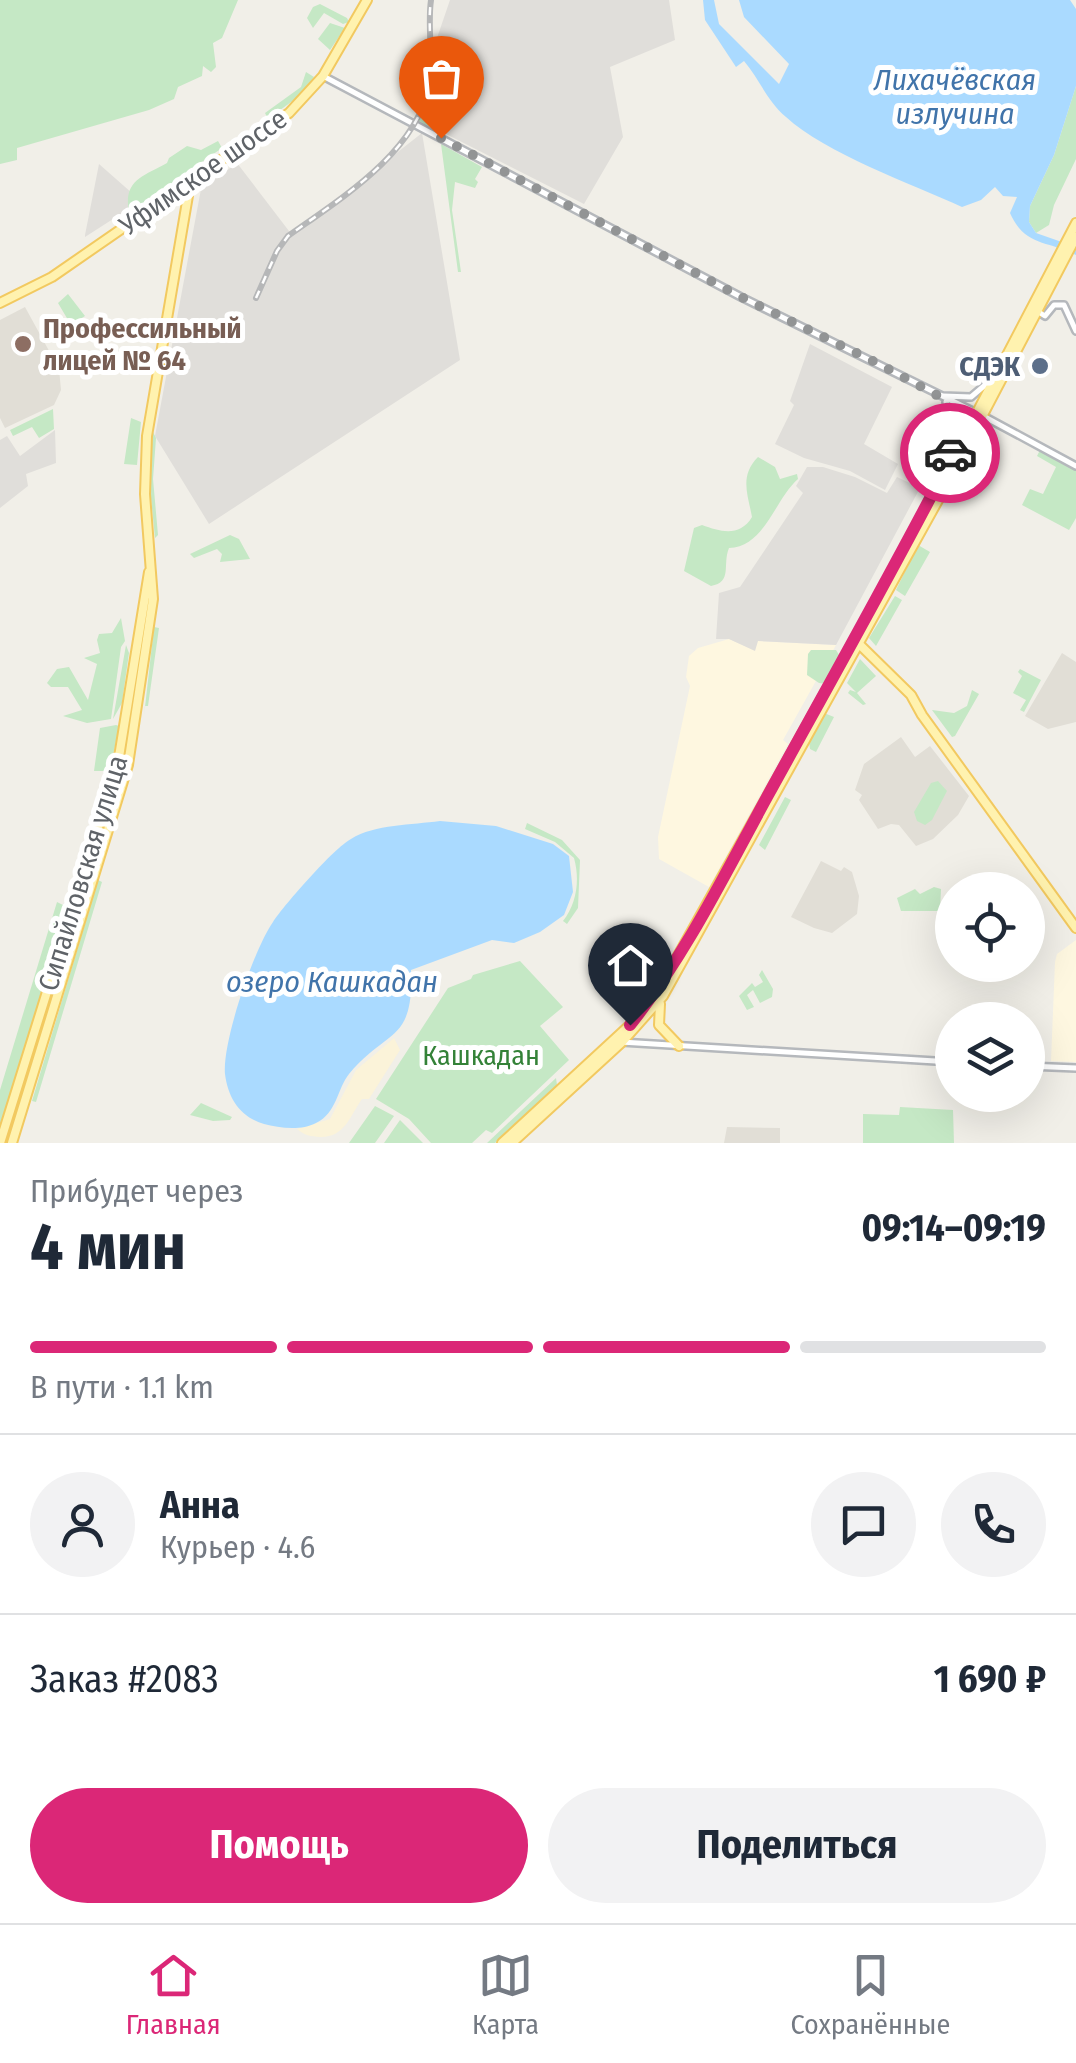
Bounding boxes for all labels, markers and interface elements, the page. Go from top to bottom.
pin [399,36,484,139]
icon: bag [414,51,469,106]
water label: Лихачёвская излучина [873,62,1036,132]
street label: Уфимское шоссе [112,102,293,242]
place label: Профессильный лицей № 64 [43,312,241,377]
marker: Профессильный лицей № 64 [12,333,34,355]
place label: СДЭК [959,350,1021,383]
marker: СДЭК [1029,355,1051,377]
courier [900,403,1000,503]
icon: car [923,426,978,481]
street label: Сипайловская улица [31,751,135,995]
map controls [935,872,1045,1112]
button: locate [935,872,1045,982]
pin [588,923,673,1026]
icon: home [603,938,658,993]
water label: озеро Кашкадан [226,964,438,1000]
button: layers [935,1002,1045,1112]
park label: Кашкадан [422,1039,540,1072]
text: Прибудет через [30,1172,243,1210]
text: 09:14–09:19 [862,1205,1046,1251]
text: 4 мин [30,1208,186,1286]
text: В пути · 1.1 km [30,1368,214,1406]
button: person [30,1472,135,1577]
button: chat [811,1472,916,1577]
button: phone [941,1472,1046,1577]
text: Анна [160,1482,240,1528]
text: Курьер · 4.6 [160,1528,315,1566]
text: Заказ #2083 [30,1656,219,1702]
text: 1 690 ₽ [934,1656,1046,1702]
button: Помощь [30,1788,528,1903]
button: Поделиться [548,1788,1046,1903]
tab: Главная [126,1948,221,2041]
tab: Карта [472,1948,539,2041]
tab: Сохранённые [790,1948,950,2041]

